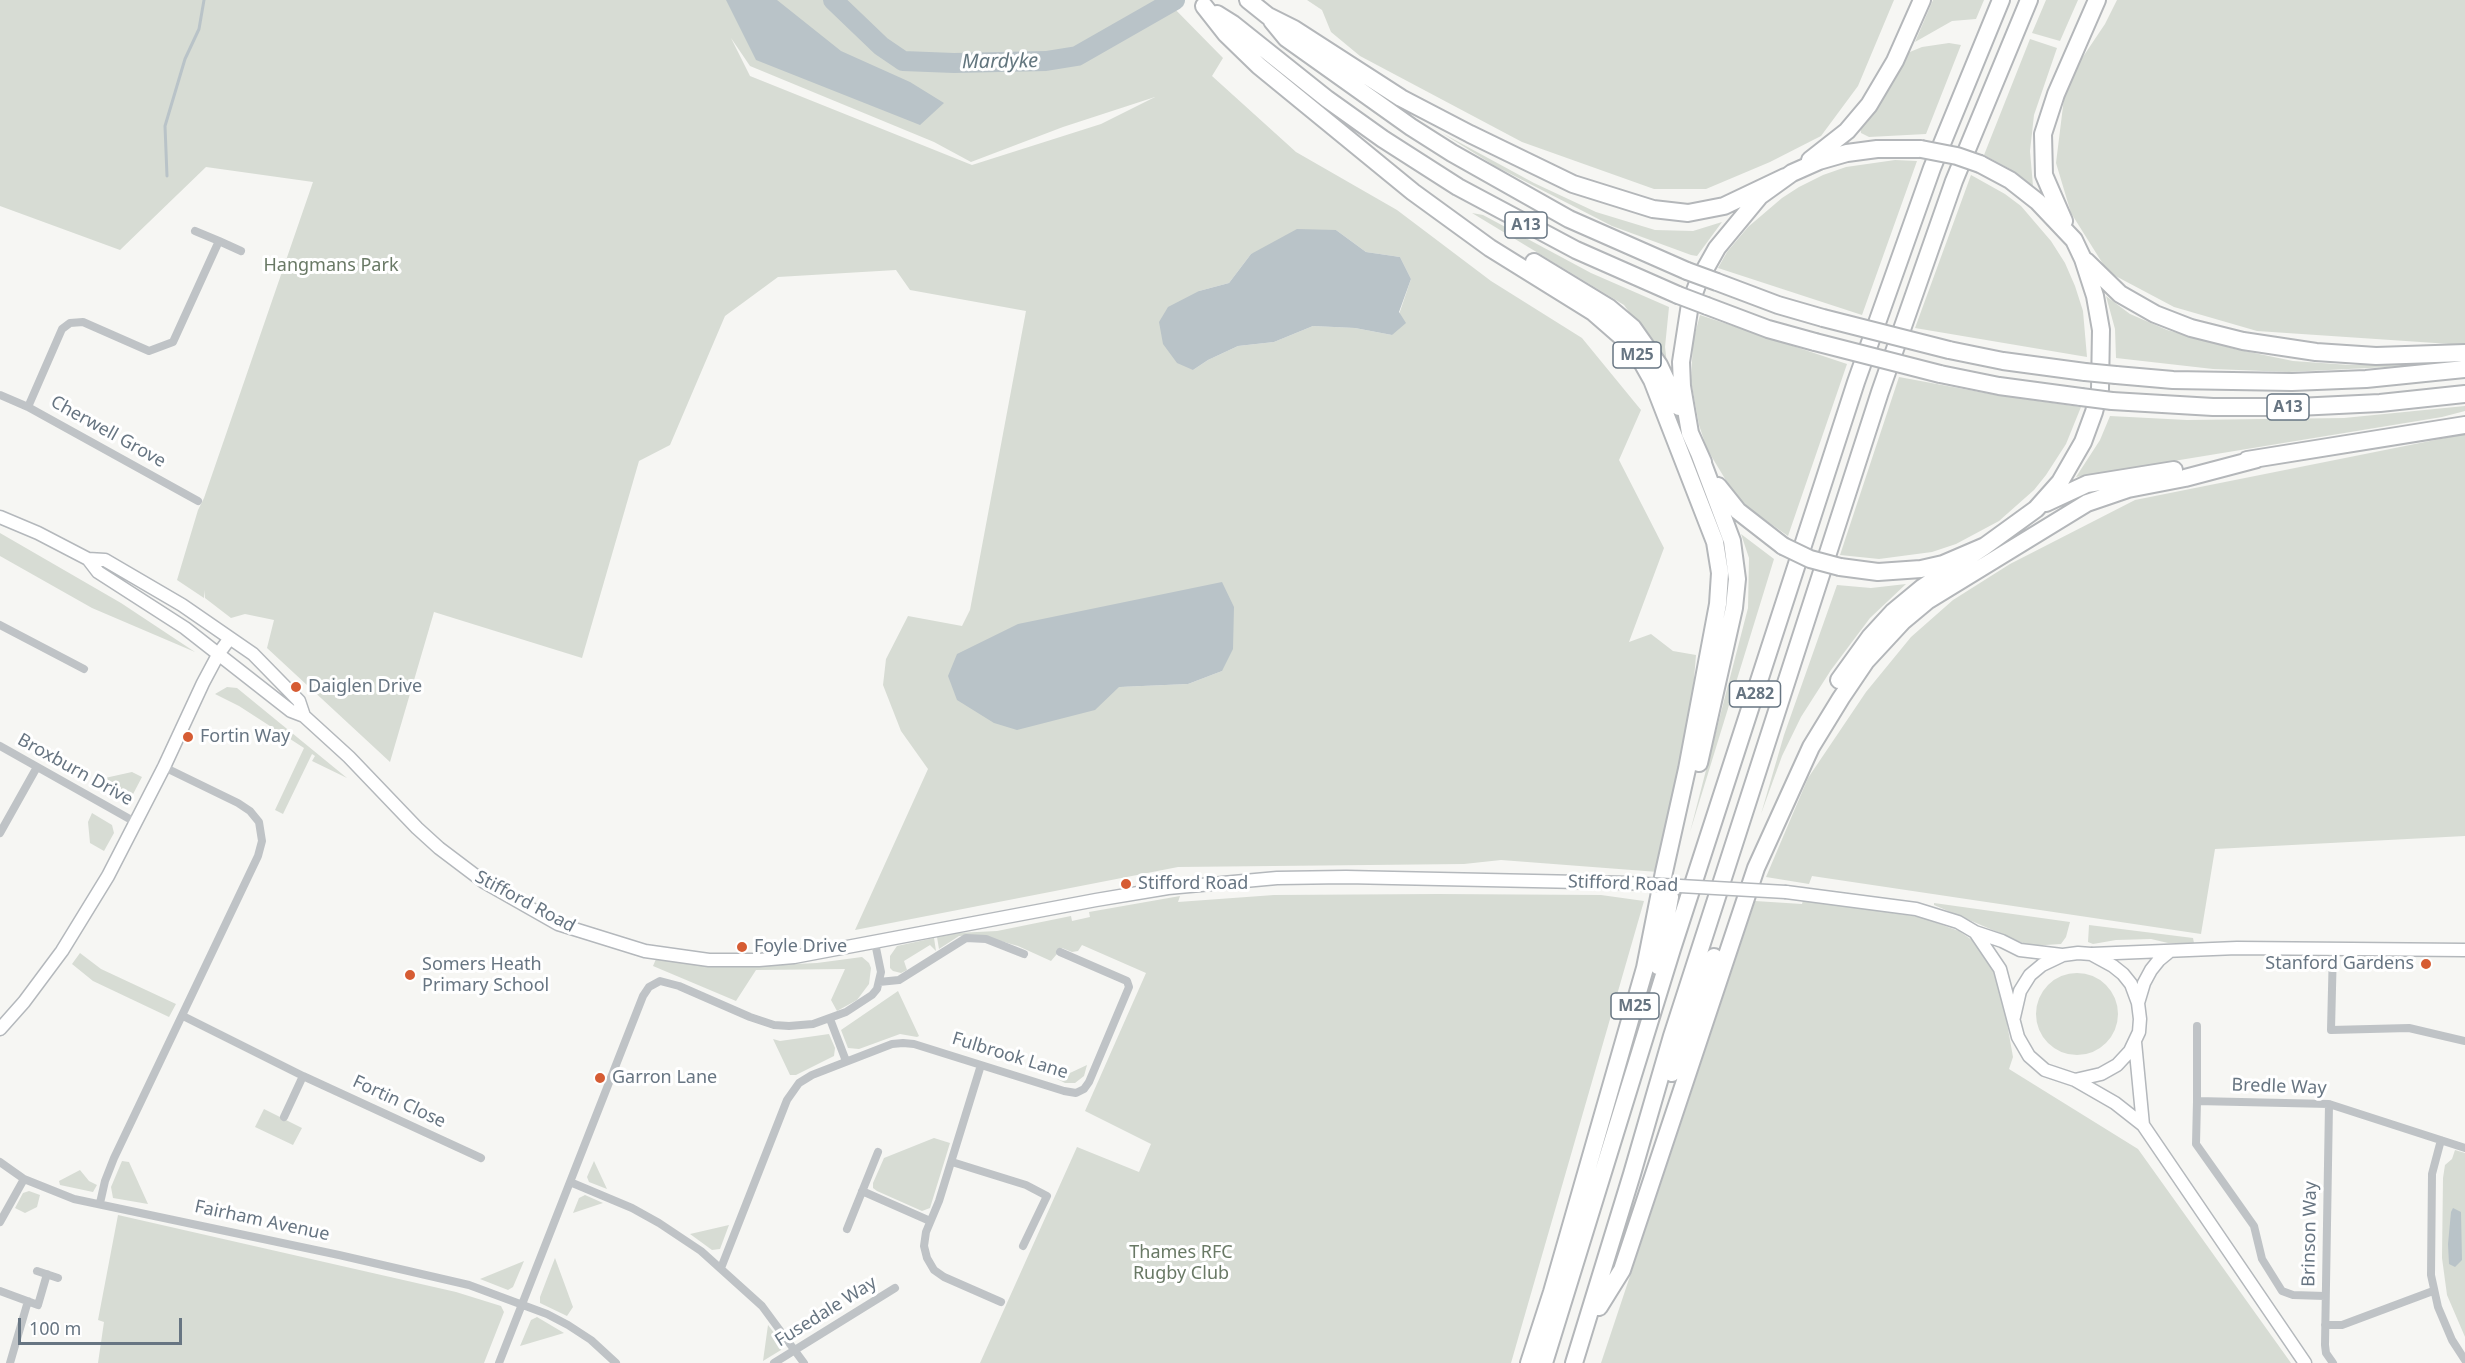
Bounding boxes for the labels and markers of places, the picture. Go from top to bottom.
place label: Daiglen Drive [308,676,422,698]
marker: Daiglen Drive [289,680,303,694]
place label: Fortin Way [200,726,290,748]
marker: Fortin Way [181,730,195,744]
place label: Stifford Road [1138,873,1248,895]
marker: Stifford Road [1119,877,1133,891]
place label: Foyle Drive [754,936,847,958]
marker: Foyle Drive [735,940,749,954]
place label: Stanford Gardens [2265,953,2414,975]
place label: Somers Heath Primary School [422,954,549,996]
marker: Stanford Gardens [2419,957,2433,971]
marker: Somers Heath Primary School [403,968,417,982]
place label: Garron Lane [612,1067,717,1089]
marker: Garron Lane [593,1071,607,1085]

